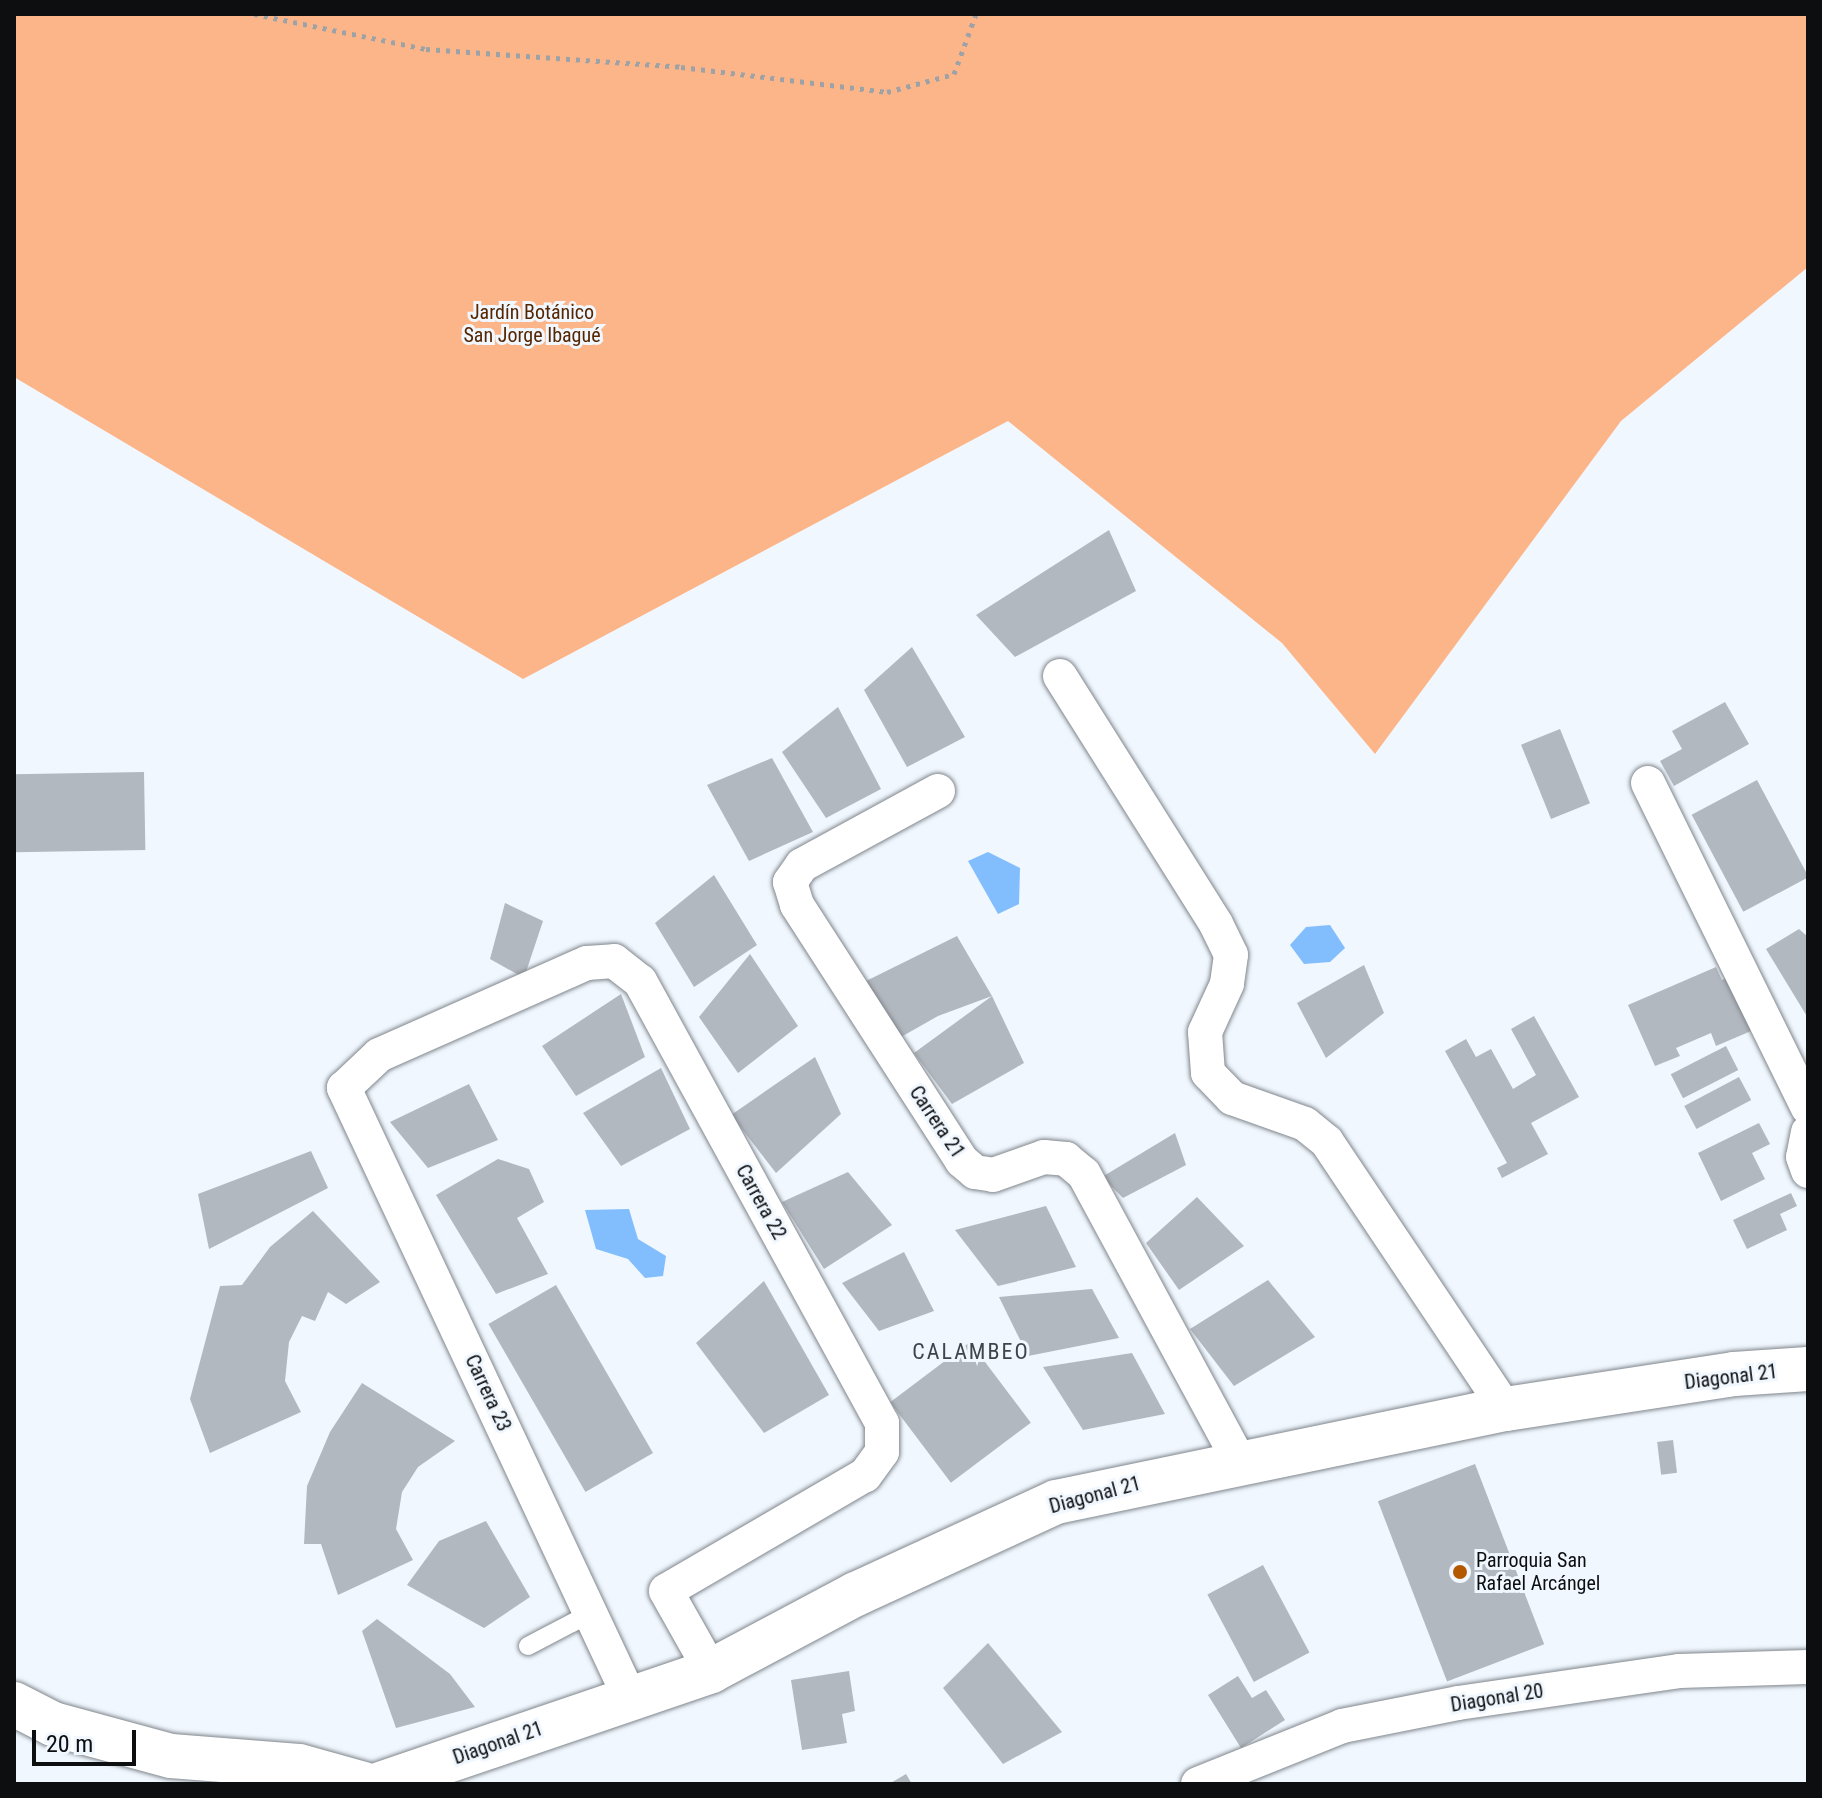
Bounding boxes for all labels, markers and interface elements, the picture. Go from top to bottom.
park label: Jardín Botánico San Jorge Ibagué [463,300,601,347]
street label: Carrera 21 [904,1081,970,1163]
street label: Carrera 22 [731,1160,791,1244]
district label: CALAMBEO [912,1339,1030,1365]
street label: Carrera 23 [460,1351,516,1435]
street label: Diagonal 21 [1683,1359,1779,1395]
street label: Diagonal 21 [1047,1471,1143,1519]
place label: Parroquia San Rafael Arcángel [1476,1548,1600,1595]
marker: Parroquia San Rafael Arcángel [1451,1563,1469,1581]
street label: Diagonal 20 [1449,1679,1545,1717]
scale bar [36,1714,140,1764]
street label: Diagonal 21 [450,1716,546,1770]
text: 20 m [46,1730,93,1758]

